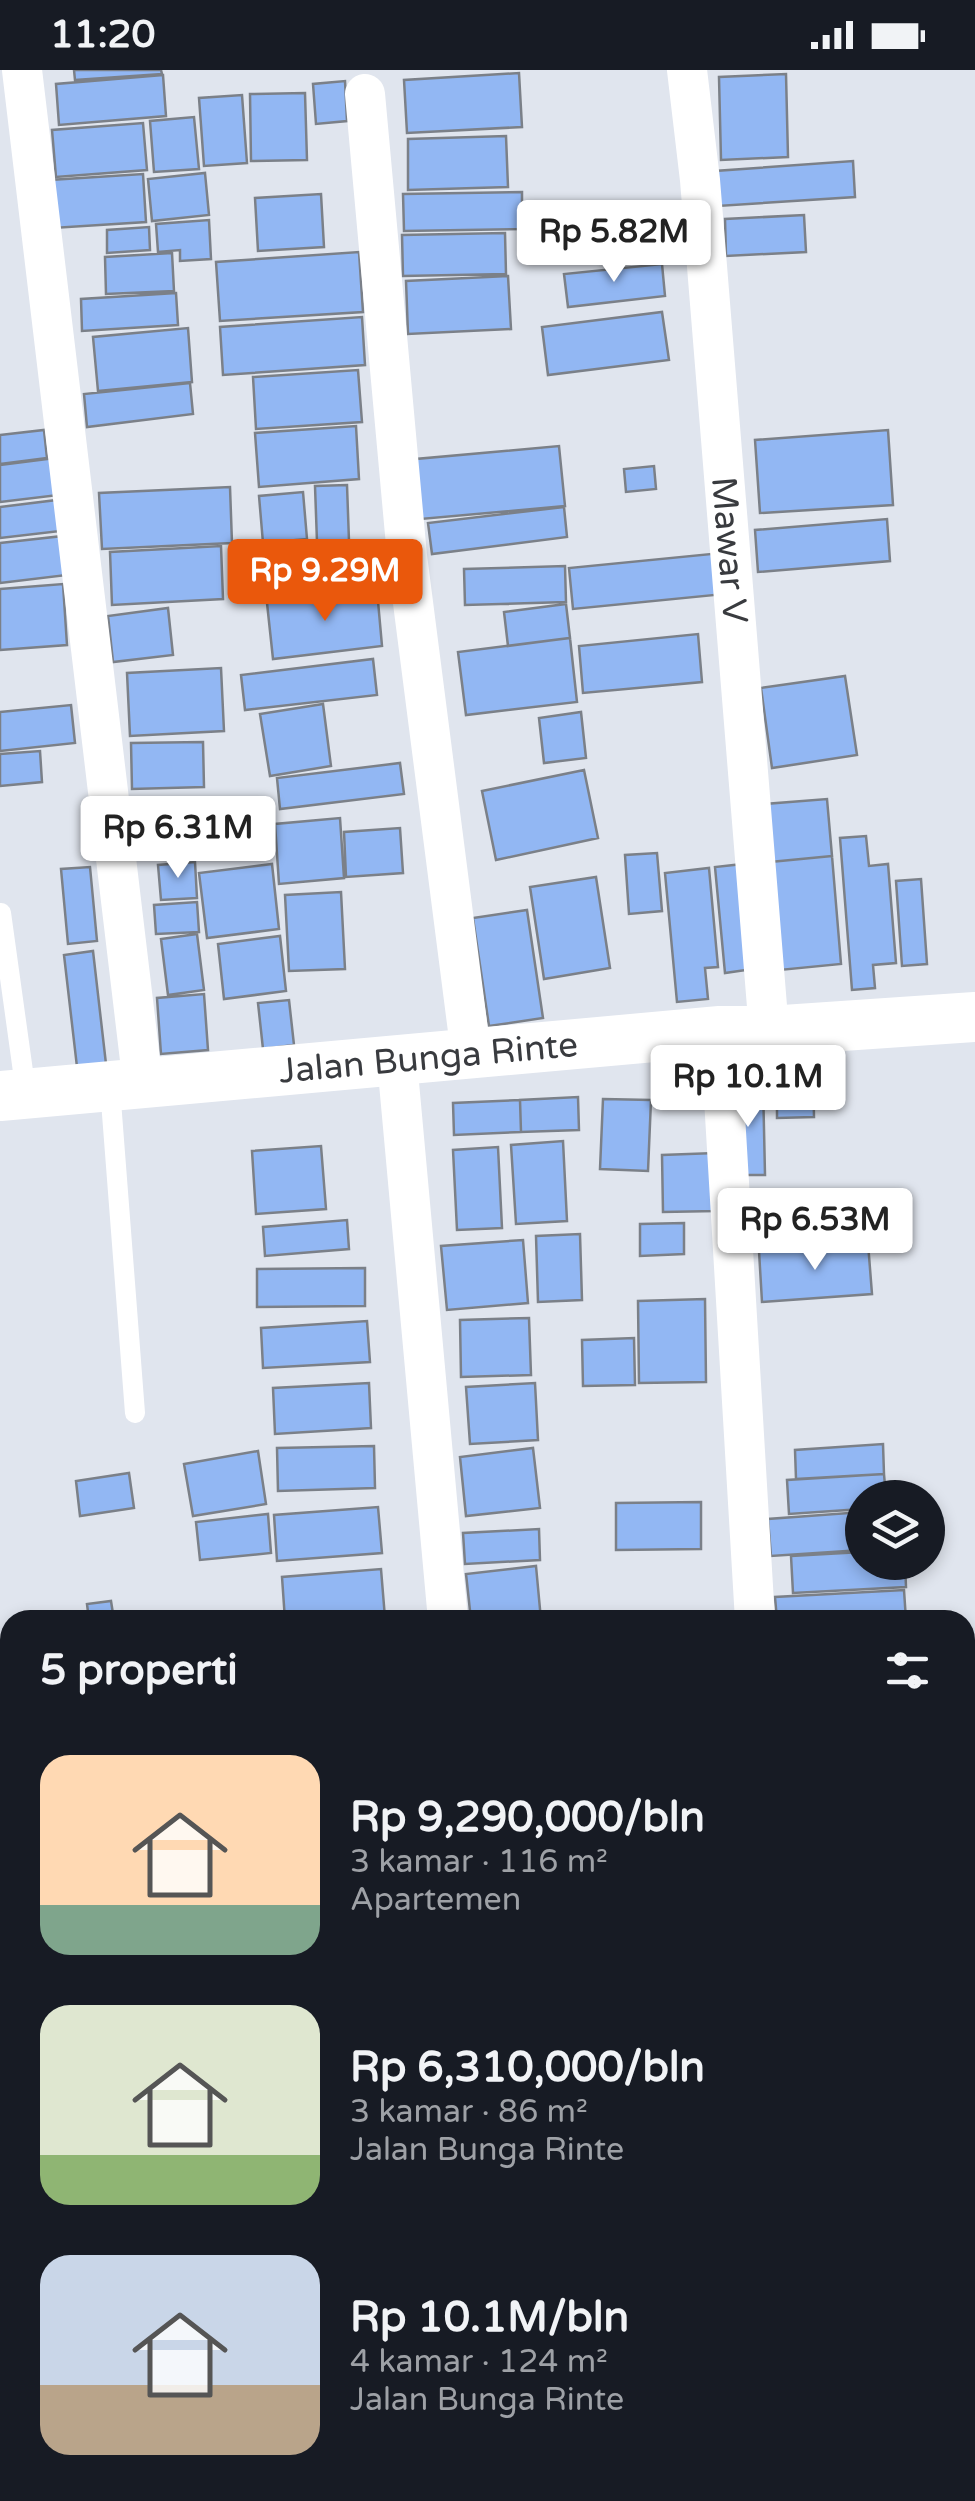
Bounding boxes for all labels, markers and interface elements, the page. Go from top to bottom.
text: 11:20 [50,12,155,58]
pin: Rp 5.82M [511,200,717,285]
text: Rp 5.82M [539,213,689,251]
street label: Mawar V [702,475,756,625]
pin: Rp 9.29M [222,539,428,624]
text: Rp 9.29M [250,552,400,590]
pin: Rp 6.31M [75,796,281,881]
text: Rp 6.31M [103,809,253,847]
street label: Jalan Bunga Rinte [277,1024,580,1093]
pin: Rp 10.1M [645,1045,851,1130]
text: Rp 10.1M [673,1058,823,1096]
pin: Rp 6.53M [712,1188,918,1273]
text: Rp 6.53M [740,1201,890,1239]
map controls [845,1480,945,1580]
button: layers [845,1480,945,1580]
icon: filters [880,1643,935,1698]
text: 5 properti [40,1645,238,1696]
text: Rp 9,290,000/bln [350,1792,705,1843]
icon: home [120,1795,240,1915]
text: 3 kamar · 116 m² [350,1843,608,1881]
text: Apartemen [350,1881,521,1919]
text: Rp 6,310,000/bln [350,2042,705,2093]
icon: home [120,2045,240,2165]
text: 3 kamar · 86 m² [350,2093,588,2131]
text: Jalan Bunga Rinte [350,2131,624,2169]
text: Rp 10.1M/bln [350,2292,629,2343]
icon: home [120,2295,240,2415]
text: 4 kamar · 124 m² [350,2343,608,2381]
text: Jalan Bunga Rinte [350,2381,624,2419]

